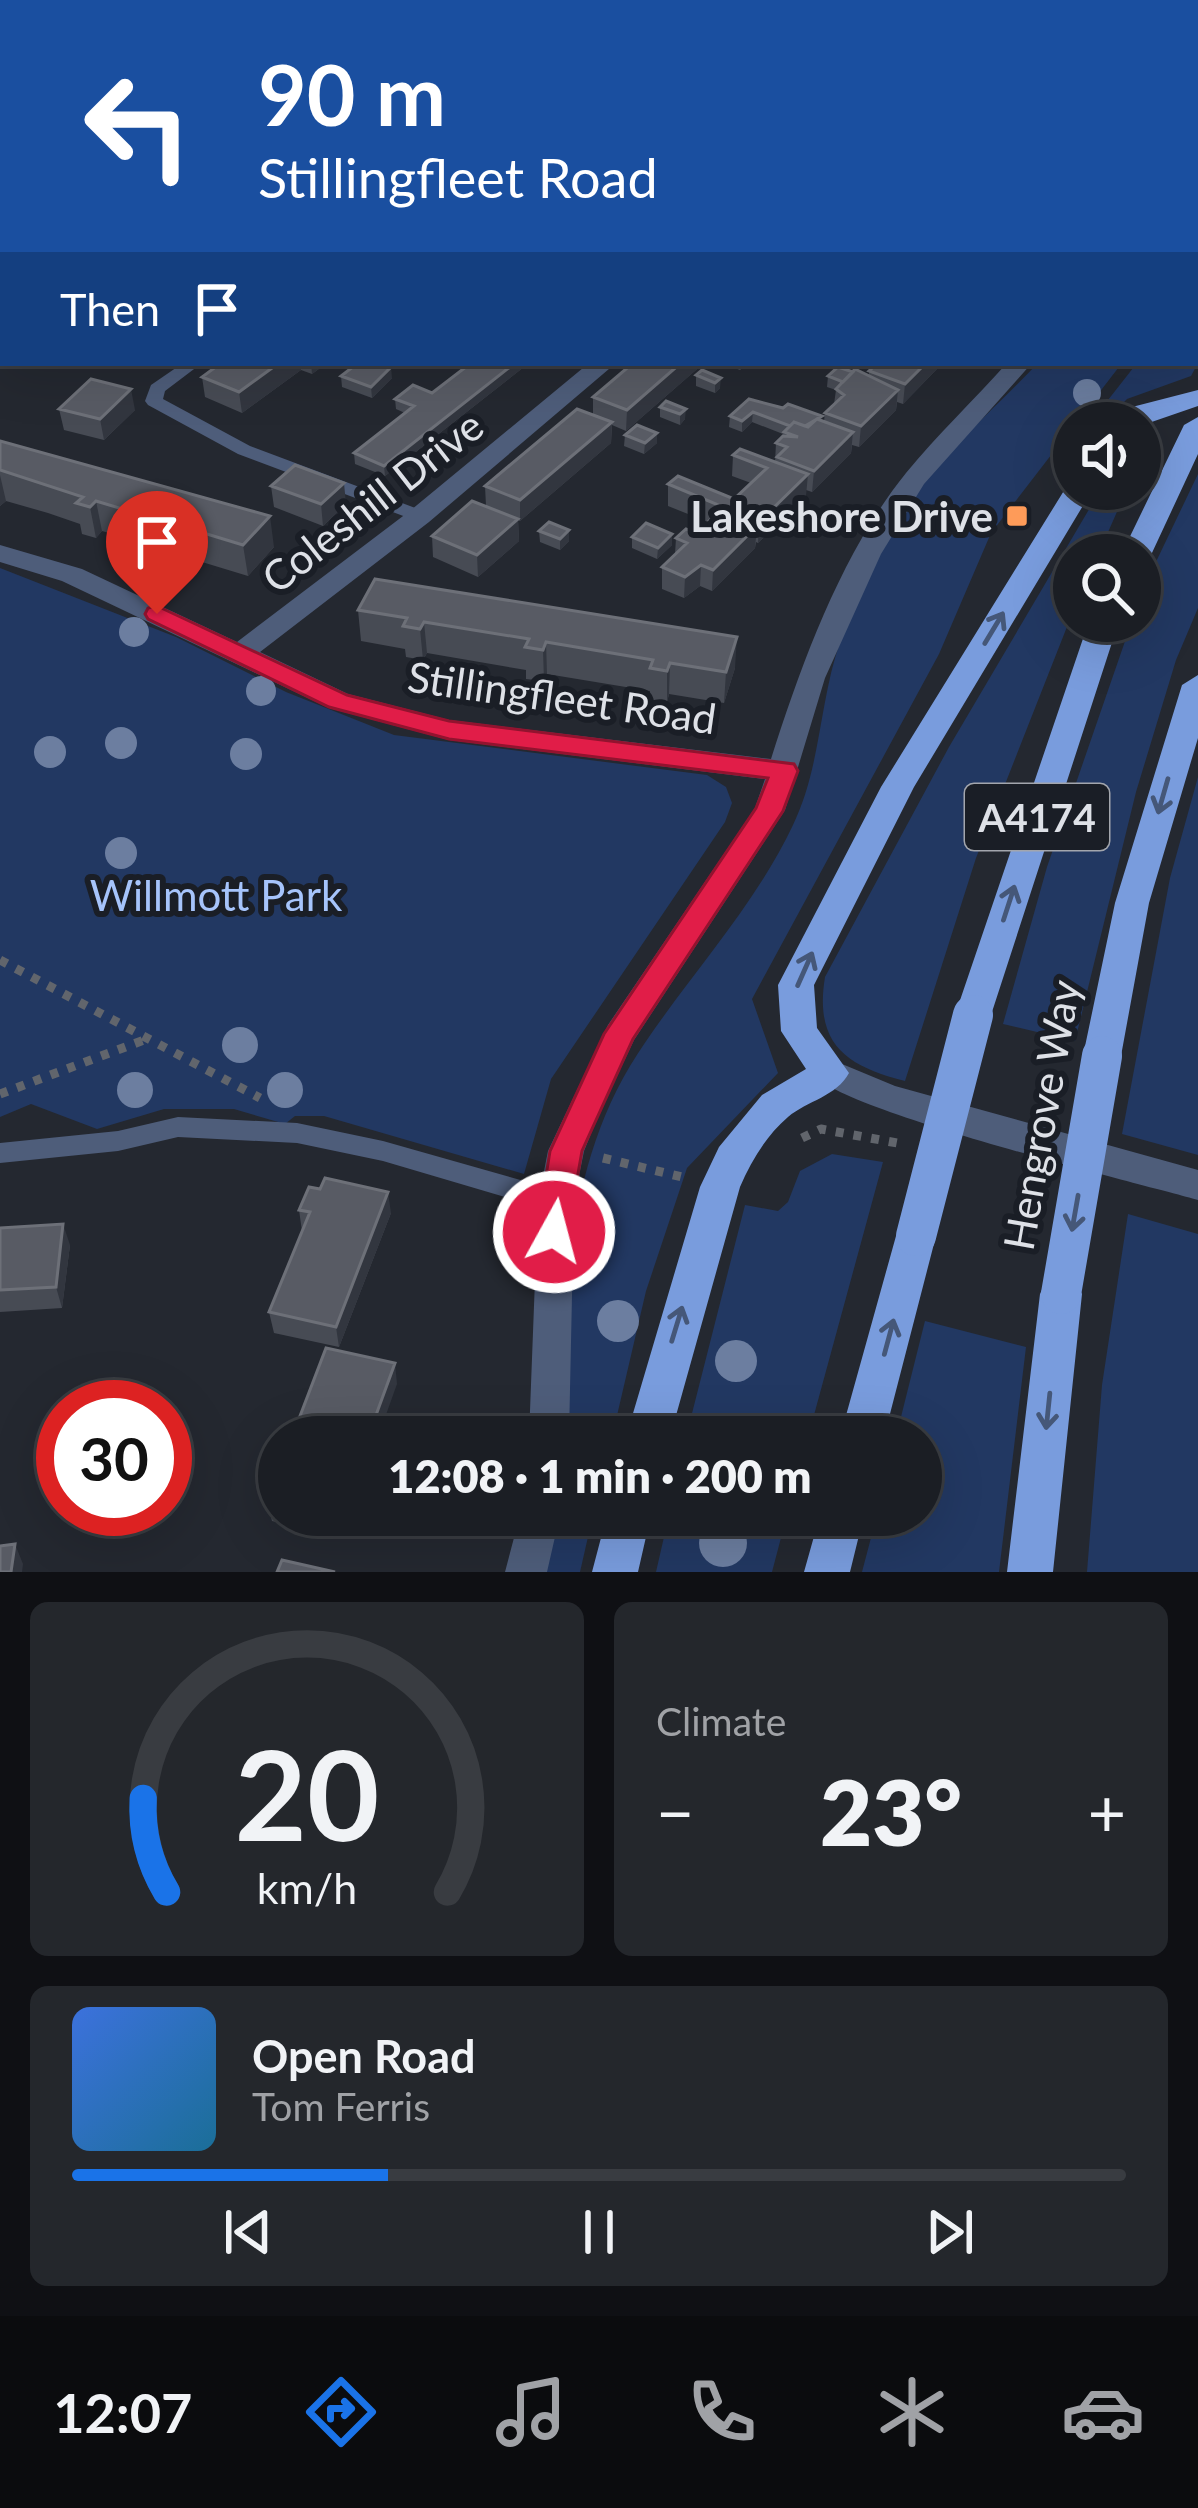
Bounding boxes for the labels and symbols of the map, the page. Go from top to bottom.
street label: Coleshill Drive [252,399,492,603]
pin [106,491,208,614]
place label: Lakeshore Drive [690,491,993,541]
marker: Lakeshore Drive [1004,503,1030,529]
one-way arrow [982,611,1006,646]
street label: Stillingfleet Road [405,651,719,743]
one-way arrow [1150,777,1172,815]
road number: A4174 [965,784,1109,850]
park label: Willmott Park [90,870,343,920]
one-way arrow [1000,885,1022,923]
one-way arrow [795,951,817,987]
street label: Hengrove Way [993,976,1089,1254]
position arrow [491,1169,617,1295]
one-way arrow [1063,1193,1085,1232]
one-way arrow [667,1306,689,1344]
one-way arrow [880,1318,902,1356]
speed limit sign: 30 [36,1380,192,1536]
one-way arrow [1036,1390,1059,1429]

